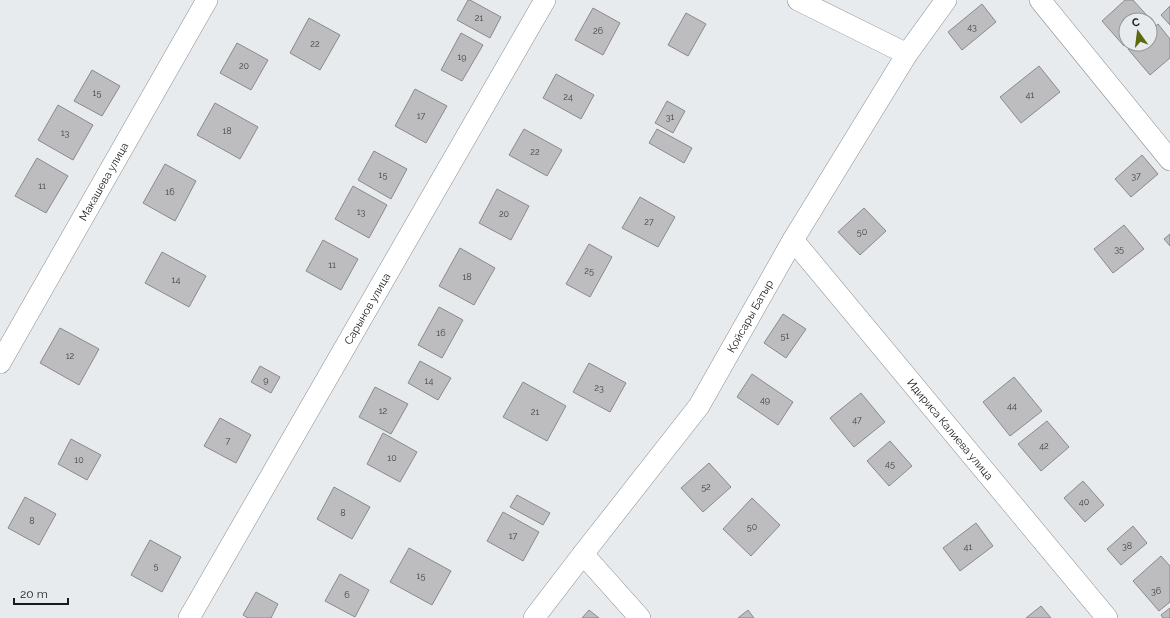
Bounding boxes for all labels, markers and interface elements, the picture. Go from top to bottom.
north arrow [1118,12,1158,52]
house number: 21 [475,13,483,23]
text: С [1130,15,1141,30]
house number: 43 [967,22,977,32]
house number: 26 [593,26,604,36]
house number: 22 [310,39,320,49]
house number: 19 [457,52,467,62]
house number: 20 [239,61,250,71]
house number: 15 [93,88,101,98]
house number: 41 [1026,90,1035,100]
house number: 24 [563,92,573,102]
house number: 17 [417,111,425,121]
house number: 31 [666,112,674,122]
house number: 18 [222,126,232,136]
house number: 13 [61,128,70,138]
street label: Макашева улица [76,140,131,223]
house number: 22 [530,147,540,157]
house number: 15 [379,170,387,180]
house number: 37 [1131,171,1141,181]
house number: 11 [38,181,46,191]
house number: 16 [165,187,175,197]
house number: 13 [357,207,366,217]
house number: 20 [499,209,510,219]
house number: 27 [644,217,654,227]
house number: 50 [857,227,868,237]
house number: 35 [1114,244,1124,254]
house number: 11 [328,260,336,270]
house number: 25 [584,266,594,276]
street label: Сарынов улица [342,271,393,347]
house number: 18 [462,272,472,282]
house number: 14 [172,275,180,285]
street label: Қойсары Батыр [724,277,776,355]
house number: 16 [436,328,446,338]
house number: 51 [781,331,790,341]
house number: 12 [66,351,75,361]
house number: 9 [263,375,269,385]
house number: 14 [425,376,433,386]
street label: Идириса Калиева улица [905,376,996,482]
house number: 23 [594,383,604,393]
house number: 49 [760,395,770,405]
house number: 44 [1007,401,1017,411]
house number: 12 [379,406,388,416]
house number: 21 [531,407,539,417]
house number: 47 [852,415,862,425]
house number: 7 [226,436,231,446]
house number: 42 [1039,441,1049,451]
house number: 10 [387,453,397,463]
house number: 10 [74,455,84,465]
house number: 45 [885,459,895,469]
house number: 52 [701,482,711,492]
house number: 40 [1079,497,1090,507]
house number: 8 [340,508,346,518]
house number: 8 [29,516,35,526]
house number: 50 [747,522,758,532]
house number: 17 [509,531,517,541]
house number: 38 [1122,541,1132,551]
house number: 41 [964,542,973,552]
house number: 5 [154,561,159,571]
house number: 15 [417,571,425,581]
scale bar [14,580,68,606]
house number: 36 [1151,586,1162,596]
text: 20 m [20,587,48,601]
house number: 6 [344,590,350,600]

